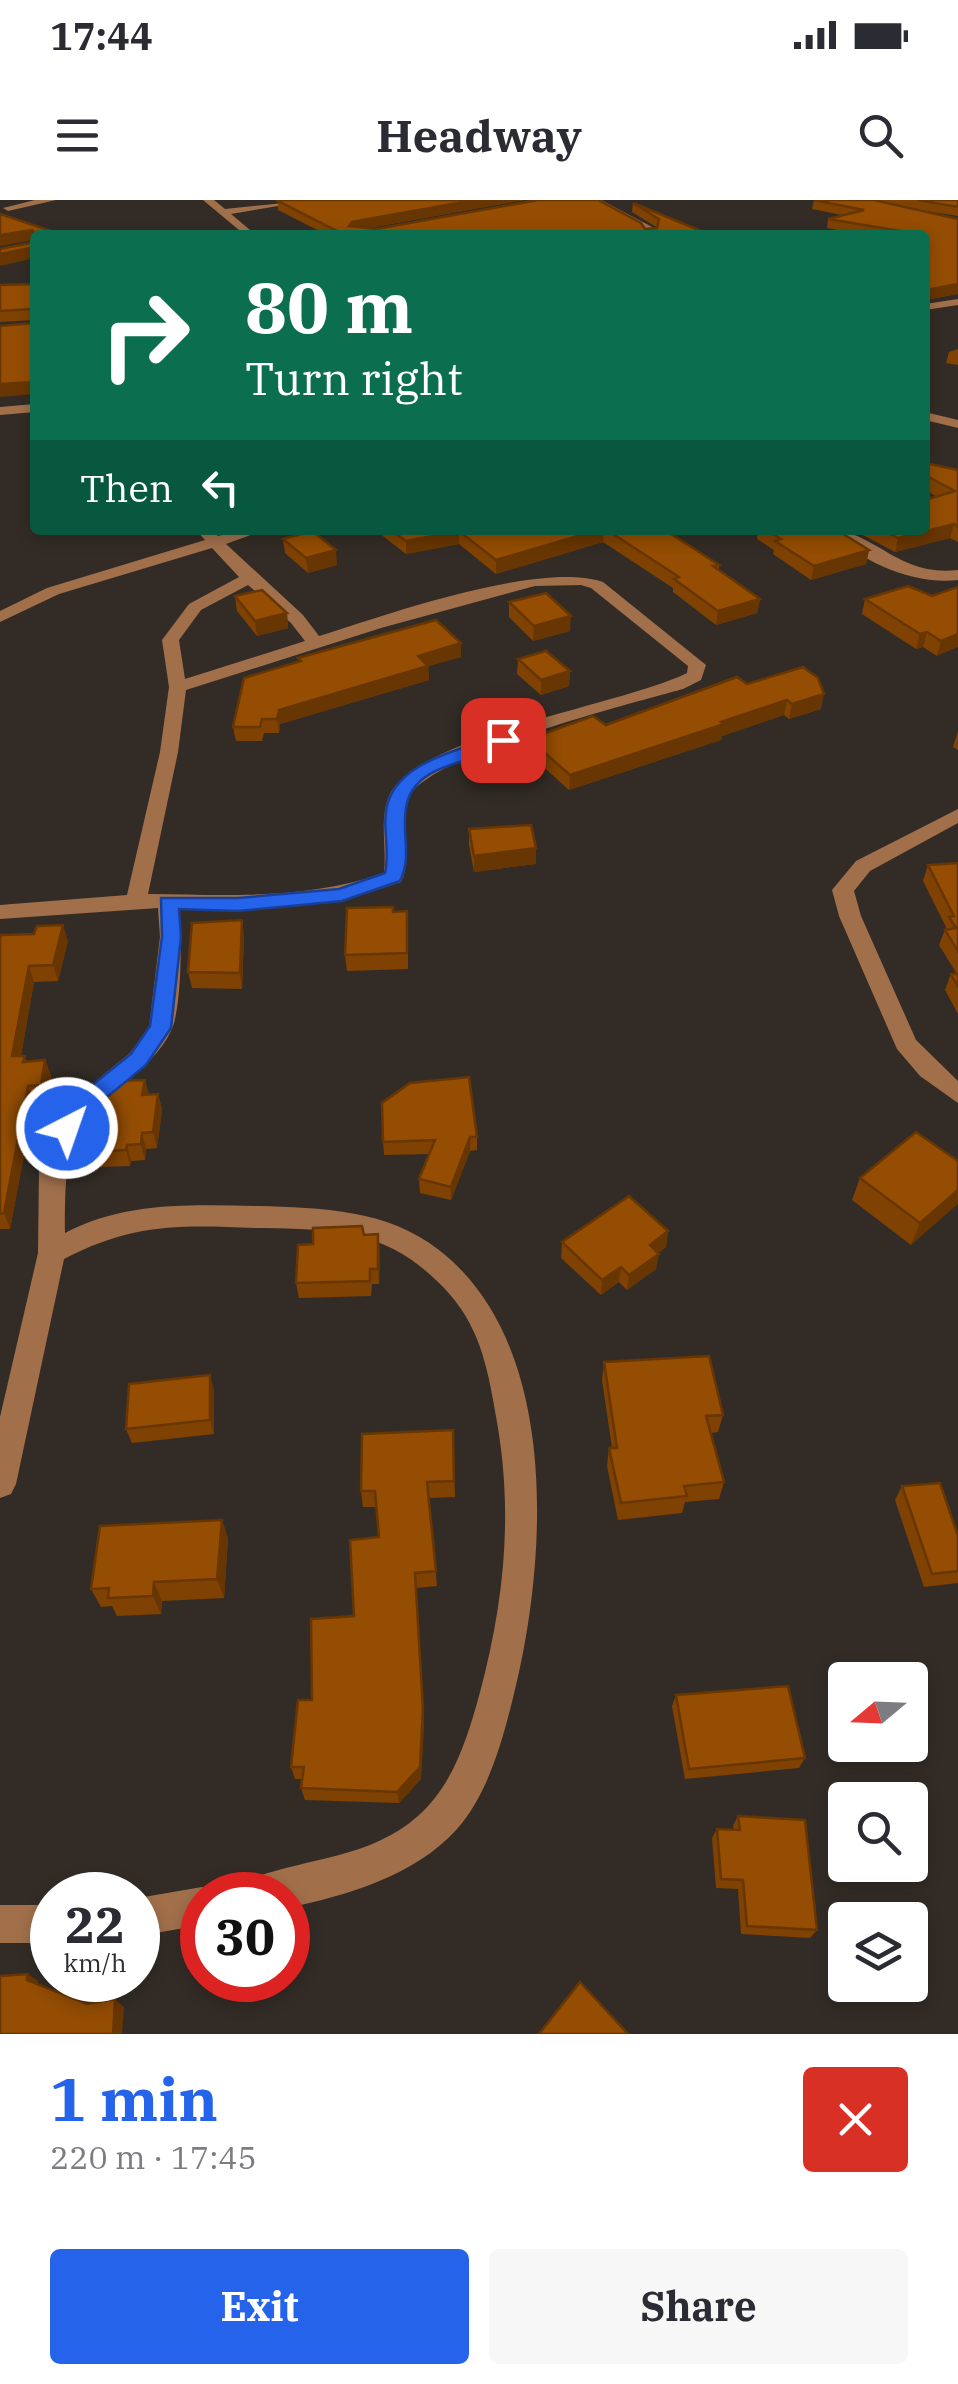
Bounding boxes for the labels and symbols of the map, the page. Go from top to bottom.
pin [461,698,546,783]
position arrow [15,1076,119,1180]
north arrow [828,1662,928,1762]
speed limit sign: 30 [180,1872,310,2002]

